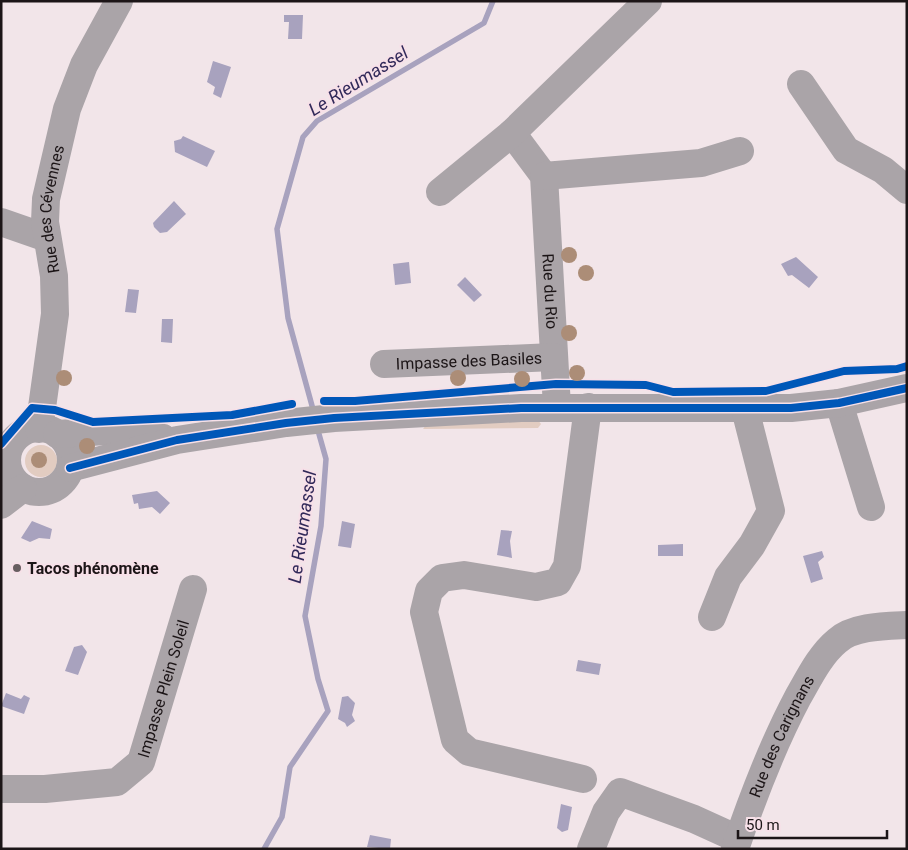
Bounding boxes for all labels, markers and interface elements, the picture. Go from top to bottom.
water label: Le Rieumassel [304,42,412,120]
street label: Rue des Cévennes [35,143,68,275]
street label: Rue du Rio [539,253,562,330]
street label: Impasse des Basiles [395,348,542,373]
water label: Le Rieumassel [284,469,320,585]
place label: Tacos phénomène [27,559,159,578]
marker: Tacos phénomène [11,562,23,574]
street label: Impasse Plein Soleil [133,618,193,760]
street label: Rue des Carignans [745,672,818,800]
scale bar [738,808,887,840]
text: 50 m [746,816,780,834]

